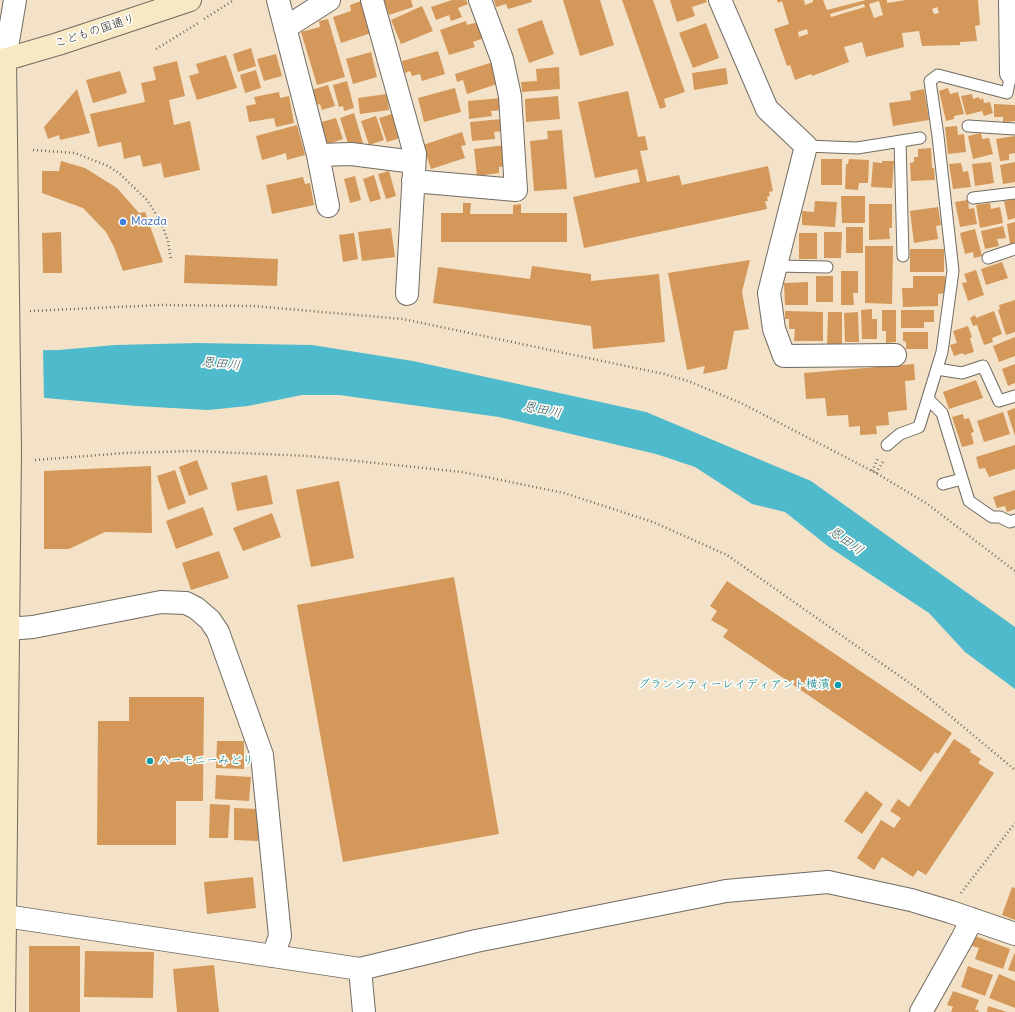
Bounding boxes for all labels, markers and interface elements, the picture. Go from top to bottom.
street label: こどもの国通り [53,11,137,51]
place label: Mazda [131,215,167,229]
marker: Mazda [118,217,128,227]
water label: 恩田川 [201,354,241,374]
water label: 恩田川 [521,399,563,421]
water label: 恩田川 [826,523,866,559]
place label: グランシティーレイディアント横濱 [638,678,830,692]
marker: グランシティーレイディアント横濱 [833,680,843,690]
place label: ハーモニーみどり [158,754,254,768]
marker: ハーモニーみどり [145,756,155,766]

